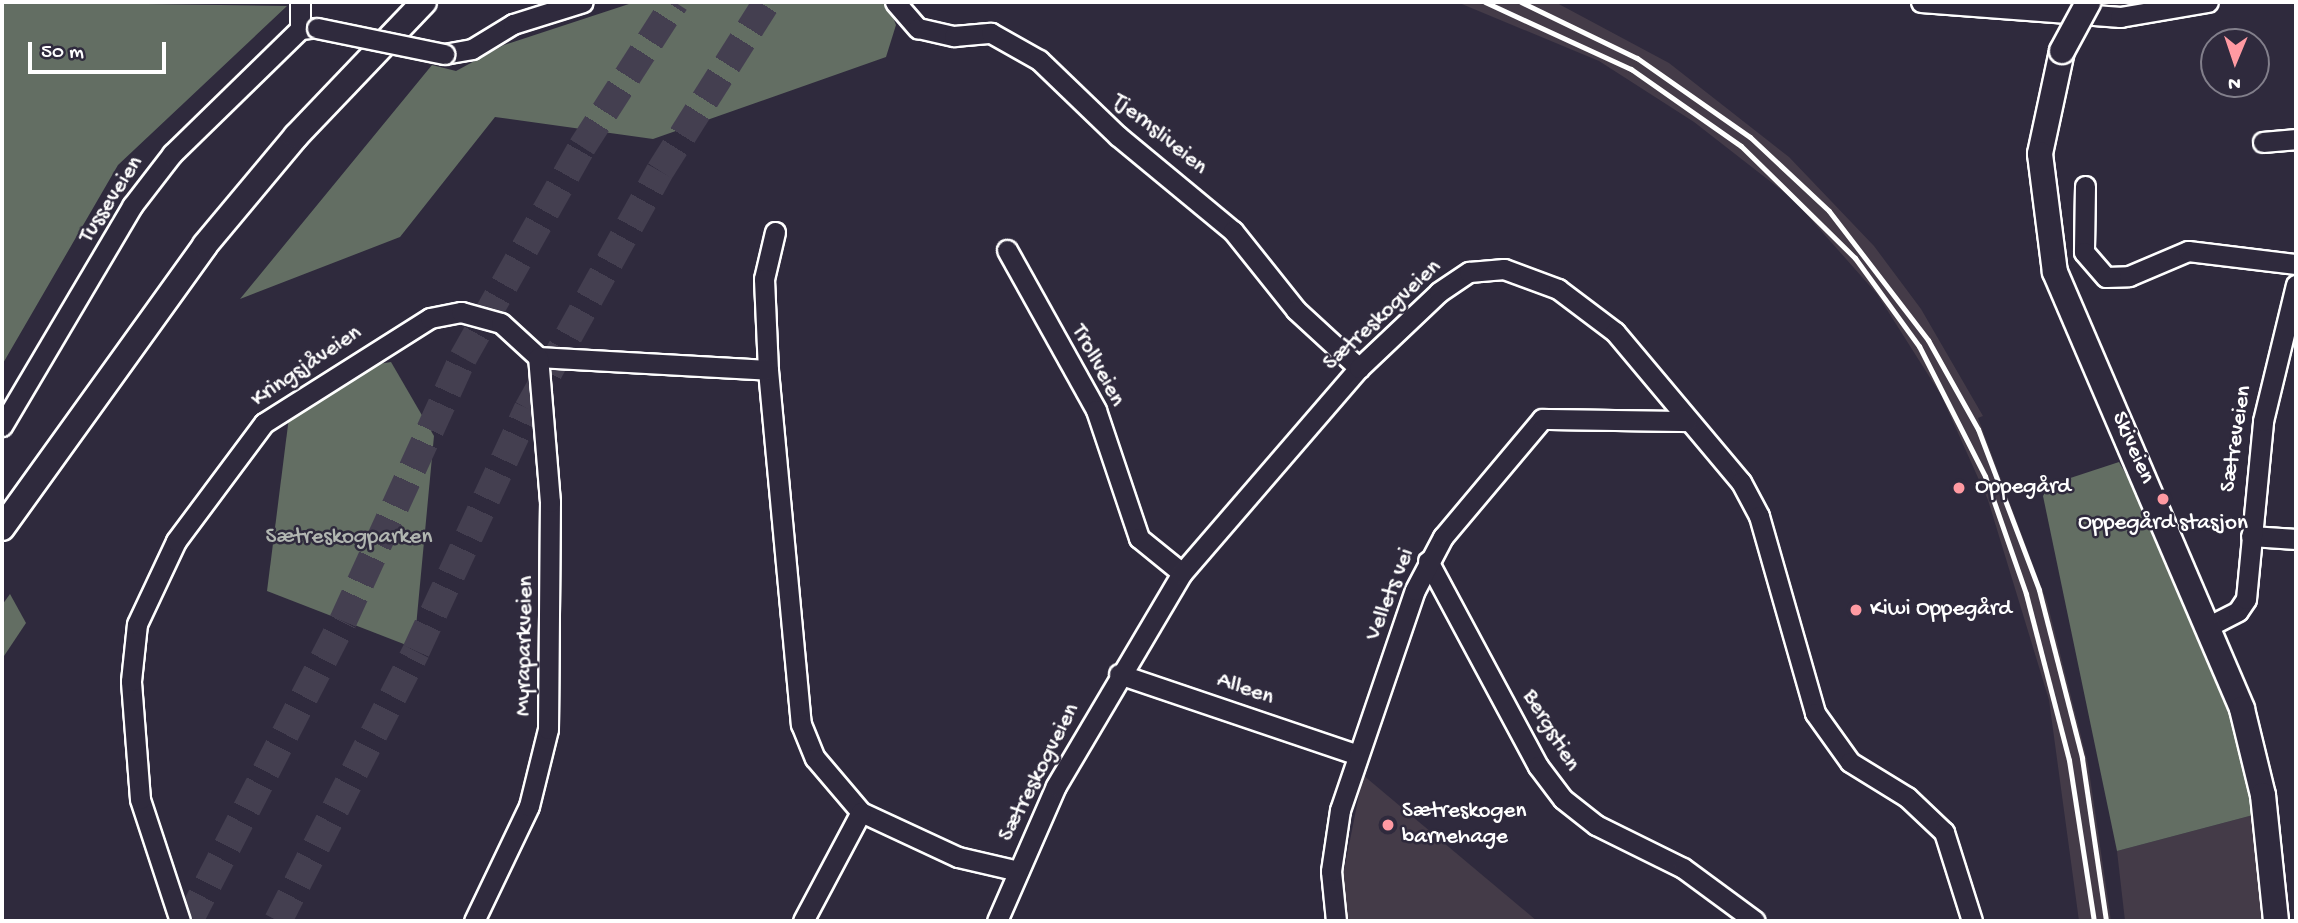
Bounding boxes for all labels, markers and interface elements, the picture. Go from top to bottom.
scale bar [32,28,170,72]
north arrow [2200,28,2270,98]
text: 50 m [41,41,84,66]
text: N [2228,71,2241,94]
street label: Tjernsliveien [1106,88,1212,182]
street label: Tusseveien [74,151,150,249]
street label: Sætreskogveien [1318,254,1448,378]
street label: Kringsjåveien [246,320,368,414]
street label: Trollveien [1064,320,1130,412]
street label: Sætreveien [2215,384,2259,494]
street label: Skiveien [2104,408,2160,488]
place label: Oppegård [1975,474,2071,502]
marker: Oppegård [1949,478,1969,498]
marker: Oppegård stasjon [2155,491,2171,507]
place label: Oppegård stasjon [2078,510,2248,538]
park label: Sætreskogparken [266,524,432,552]
street label: Vellets vei [1360,545,1422,645]
street label: Myraparkveien [511,576,541,716]
place label: Kiwi Oppegård [1870,596,2012,624]
marker: Kiwi Oppegård [1848,602,1864,618]
street label: Alleen [1213,667,1277,713]
street label: Bergstien [1515,685,1585,777]
street label: Sætreskogveien [993,699,1087,847]
place label: Sætreskogen barnehage [1402,798,1526,852]
marker: Sætreskogen barnehage [1380,817,1396,833]

